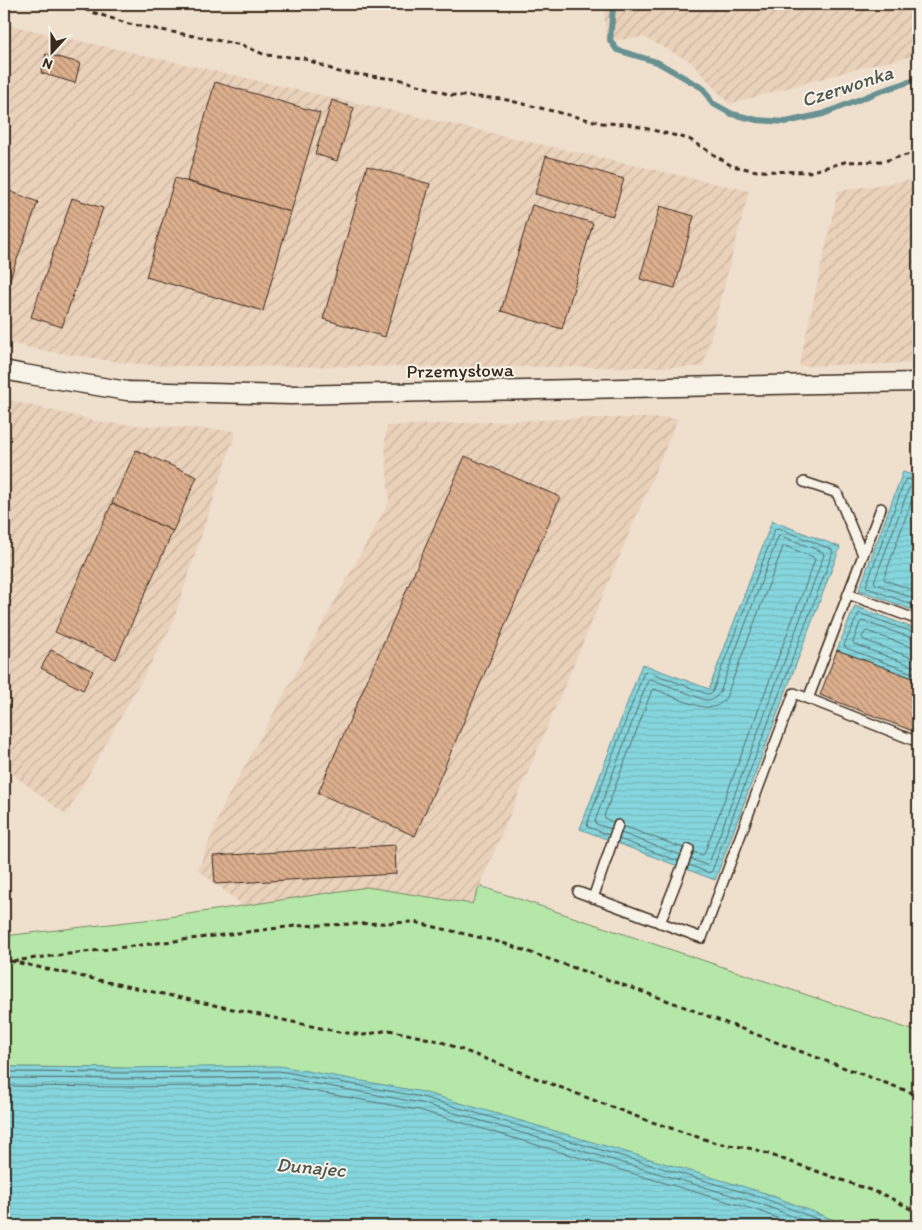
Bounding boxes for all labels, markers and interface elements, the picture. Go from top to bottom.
north arrow [28,28,78,78]
text: N [40,54,55,73]
water label: Czerwonka [798,60,896,112]
street label: Przemysłowa [406,358,514,383]
water label: Dunajec [275,1152,348,1182]

